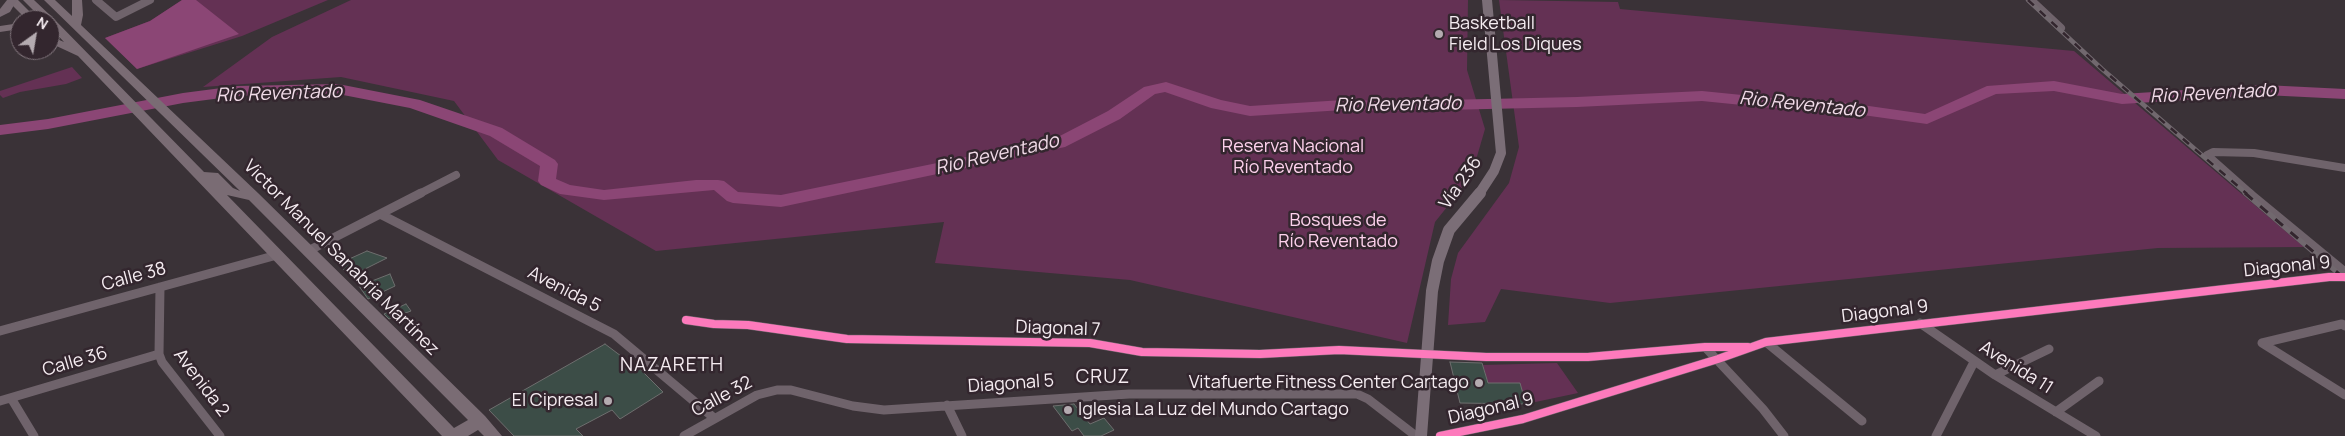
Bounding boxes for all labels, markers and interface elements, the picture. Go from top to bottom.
north arrow [10,10,60,60]
text: N [33,12,52,33]
place label: Basketball Field Los Diques [1449,13,1582,56]
marker: Basketball Field Los Diques [1433,28,1445,40]
water label: Rio Reventado [2149,79,2277,109]
water label: Rio Reventado [216,80,342,108]
water label: Rio Reventado [1738,87,1866,123]
water label: Rio Reventado [1335,93,1461,117]
water label: Rio Reventado [933,130,1061,180]
park label: Reserva Nacional Río Reventado [1222,136,1364,178]
street label: Vía 236 [1435,152,1487,214]
street label: Victor Manuel Sanabria Martínez [239,156,443,360]
park label: Bosques de Río Reventado [1278,210,1398,252]
street label: Diagonal 9 [2242,252,2332,282]
street label: Calle 38 [99,258,169,296]
street label: Avenida 5 [524,262,604,318]
street label: Diagonal 9 [1840,296,1930,328]
street label: Diagonal 7 [1015,317,1101,341]
street label: Avenida 11 [1975,337,2057,399]
street label: Calle 36 [40,342,110,382]
street label: Avenida 2 [169,345,233,421]
district label: NAZARETH [619,355,725,377]
district label: CRUZ [1075,367,1131,389]
street label: Diagonal 5 [967,370,1055,398]
street label: Calle 32 [688,372,756,422]
place label: Vitafuerte Fitness Center Cartago [1189,372,1469,394]
marker: Vitafuerte Fitness Center Cartago [1473,377,1485,389]
street label: Diagonal 9 [1446,389,1536,429]
place label: El Cipresal [512,390,598,412]
marker: El Cipresal [602,395,614,407]
place label: Iglesia La Luz del Mundo Cartago [1078,399,1349,421]
marker: Iglesia La Luz del Mundo Cartago [1062,404,1074,416]

